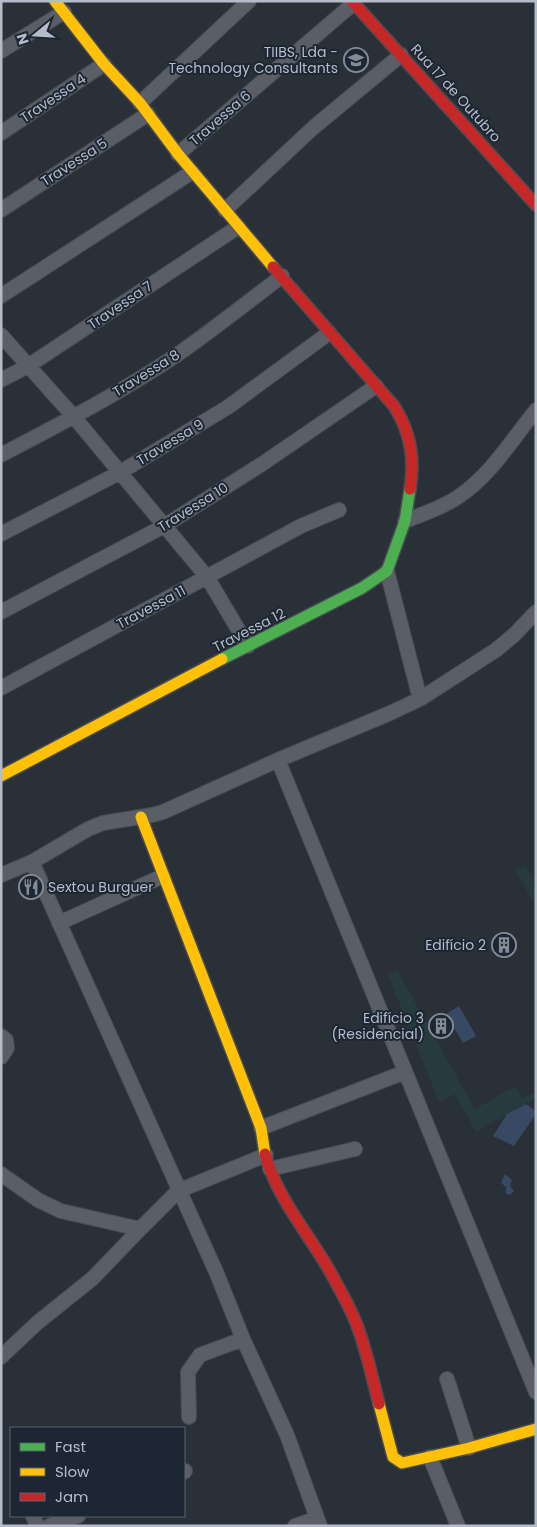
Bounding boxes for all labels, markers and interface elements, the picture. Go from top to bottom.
north arrow [10,10,60,60]
text: N [11,31,34,47]
street label: Rua 17 de Outubro [406,39,506,147]
place label: TIIBS, Lda - Technology Consultants [169,42,338,78]
school or university icon: TIIBS, Lda - Technology Consultants [343,47,369,73]
street label: Travessa 4 [16,69,90,127]
street label: Travessa 6 [185,86,255,150]
street label: Travessa 5 [37,133,111,191]
street label: Travessa 7 [84,276,157,334]
street label: Travessa 8 [109,344,183,401]
street label: Travessa 9 [133,414,207,470]
street label: Travessa 10 [154,477,232,537]
street label: Travessa 11 [113,580,189,634]
street label: Travessa 12 [209,603,289,657]
restaurant icon: Sextou Burguer [18,874,44,900]
place label: Sextou Burguer [48,877,153,897]
building icon: Edifício 2 [491,932,517,958]
place label: Edifício 2 [425,935,486,955]
place label: Edifício 3 (Residencial) [331,1008,424,1044]
building icon: Edifício 3 (Residencial) [428,1013,454,1039]
legend [10,1427,185,1517]
text: Fast [55,1436,86,1457]
text: Slow [55,1461,90,1482]
text: Jam [55,1486,89,1507]

